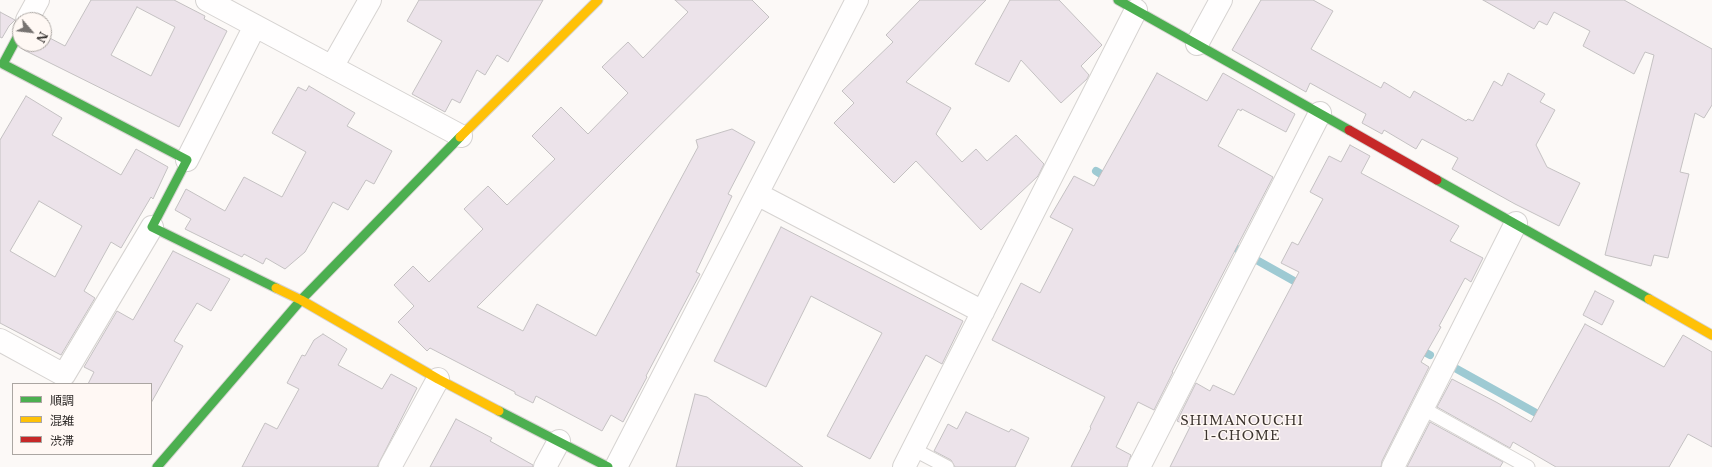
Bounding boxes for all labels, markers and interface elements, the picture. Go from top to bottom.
north arrow [12,12,52,52]
text: N [33,29,50,45]
legend [12,383,152,455]
text: 順調 [50,393,74,408]
text: 混雑 [50,413,74,428]
district label: SHIMANOUCHI 1-CHOME [1180,413,1304,444]
text: 渋滞 [50,433,74,448]

